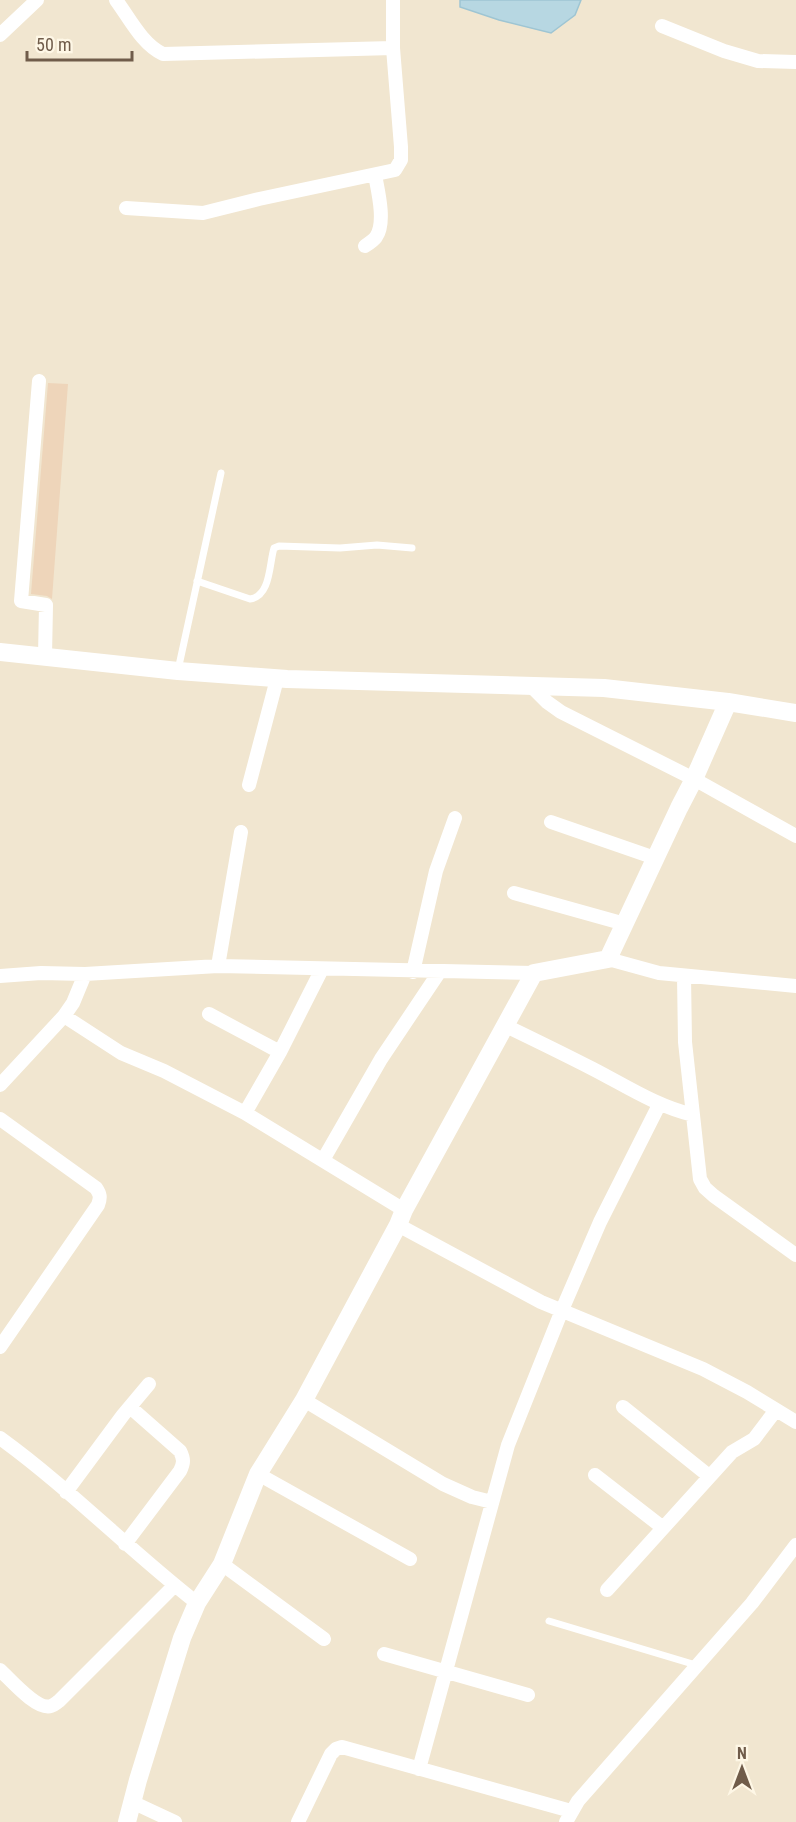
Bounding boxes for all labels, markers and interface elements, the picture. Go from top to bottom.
scale bar [27,24,132,62]
text: 50 m [36,34,71,55]
north arrow [712,1738,772,1798]
text: N [737,1744,747,1763]

